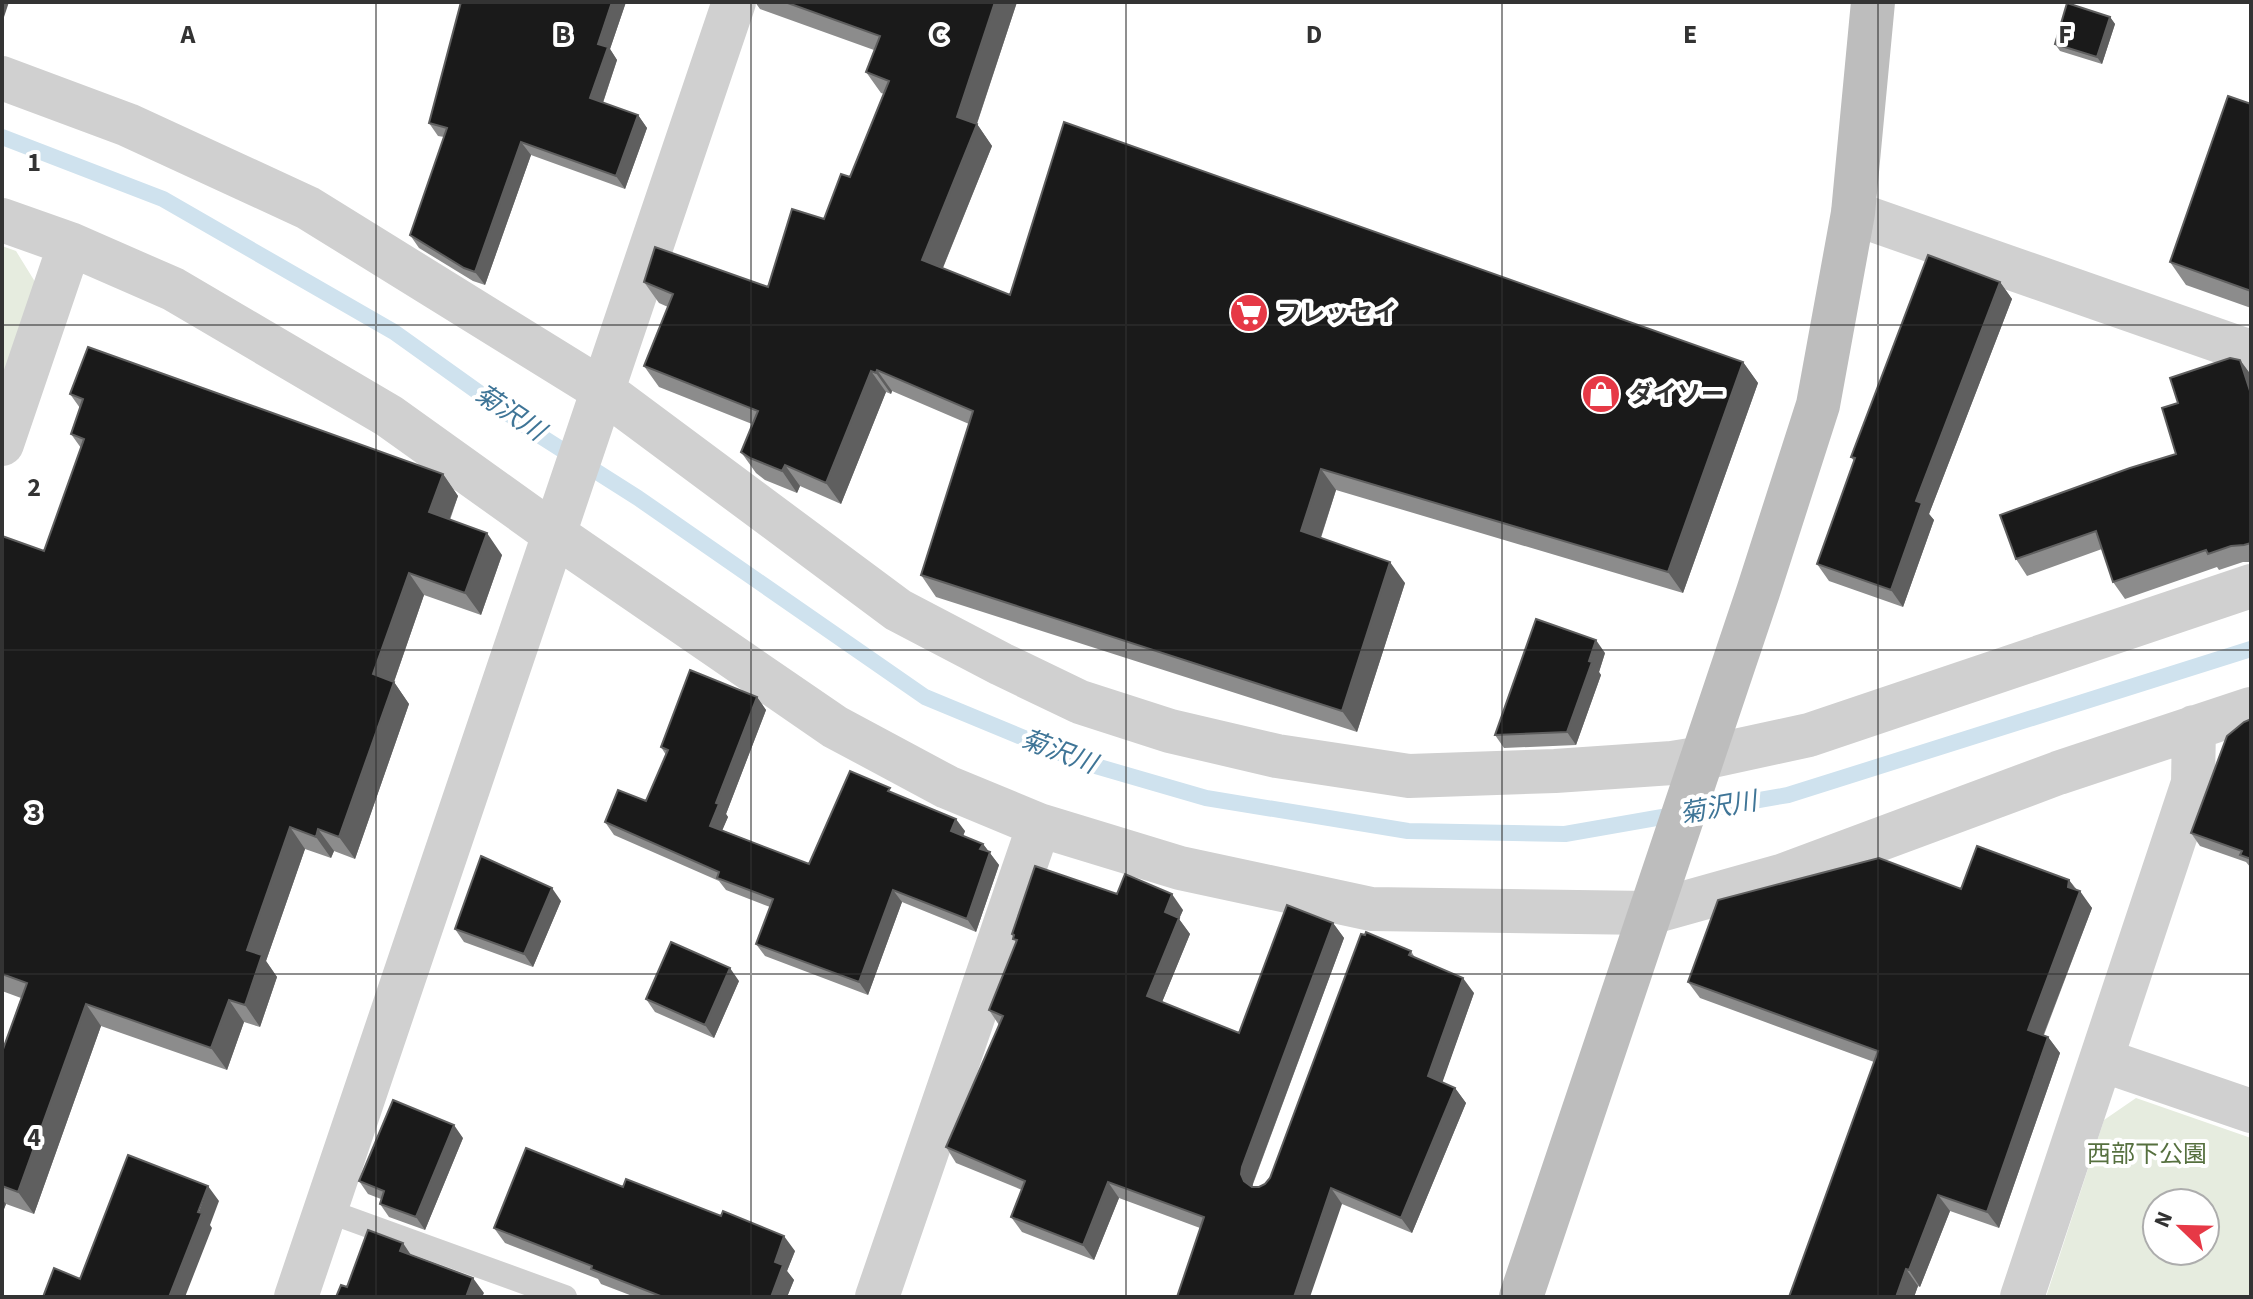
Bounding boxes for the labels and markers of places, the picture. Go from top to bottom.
supermarket icon: フレッセイ [1228,292,1270,334]
place label: フレッセイ [1277,296,1397,331]
shop icon: ダイソー [1580,373,1622,415]
place label: ダイソー [1629,377,1725,412]

